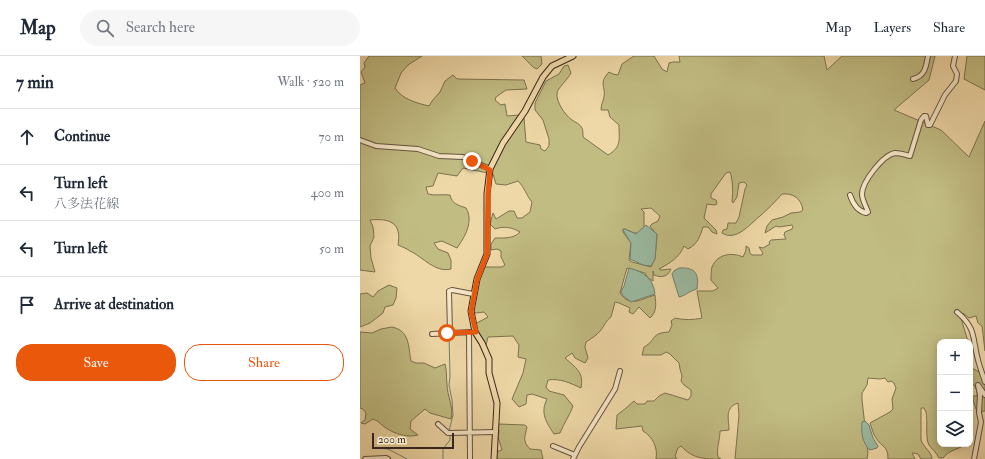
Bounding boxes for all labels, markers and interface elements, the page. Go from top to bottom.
search box [80,10,360,46]
text: Map [20,16,56,40]
icon: search [94,17,116,39]
text: Search here [126,18,195,37]
text: Map [825,19,851,36]
text: Layers [873,19,911,36]
text: Share [933,19,965,36]
text: 7 min [16,72,54,93]
text: Walk · 520 m [277,74,344,90]
icon: ahead [16,126,38,148]
text: Continue [54,127,110,146]
text: 70 m [319,129,344,145]
route end [463,152,481,170]
text: Turn left [54,174,108,193]
icon: left [16,182,38,204]
text: 400 m [311,185,344,201]
text: 八多法花線 [54,196,119,212]
icon: left [16,238,38,260]
text: Turn left [54,239,108,258]
text: 50 m [319,241,344,257]
icon: arrive [16,294,38,316]
text: Arrive at destination [54,295,174,314]
route start [438,324,456,342]
map controls [937,339,973,447]
button: + [937,339,973,375]
button: Save [16,344,176,381]
button: Share [184,344,344,381]
button: − [937,375,973,411]
button: layers [937,411,973,447]
scale bar [372,431,454,450]
text: 200 m [378,433,406,446]

